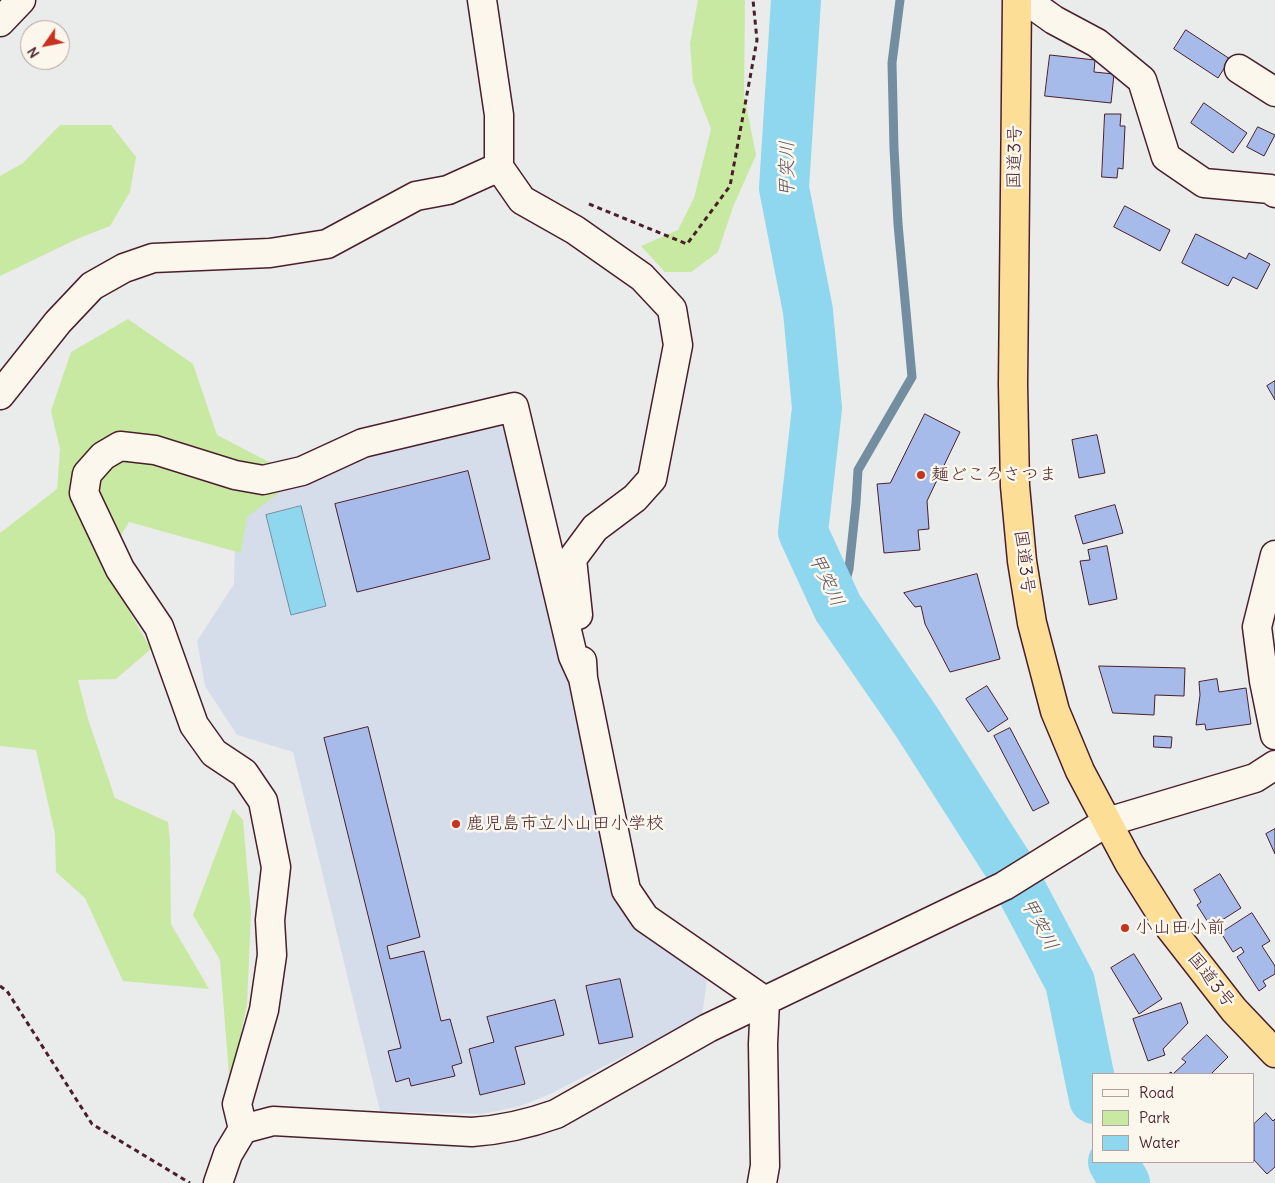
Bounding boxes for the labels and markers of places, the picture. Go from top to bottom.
place label: 麺どころさつま [931,464,1057,486]
marker: 麺どころさつま [915,469,927,481]
place label: 鹿児島市立小山田小学校 [466,813,664,835]
marker: 鹿児島市立小山田小学校 [450,818,462,830]
place label: 小山田小前 [1135,917,1225,939]
marker: 小山田小前 [1119,922,1131,934]

